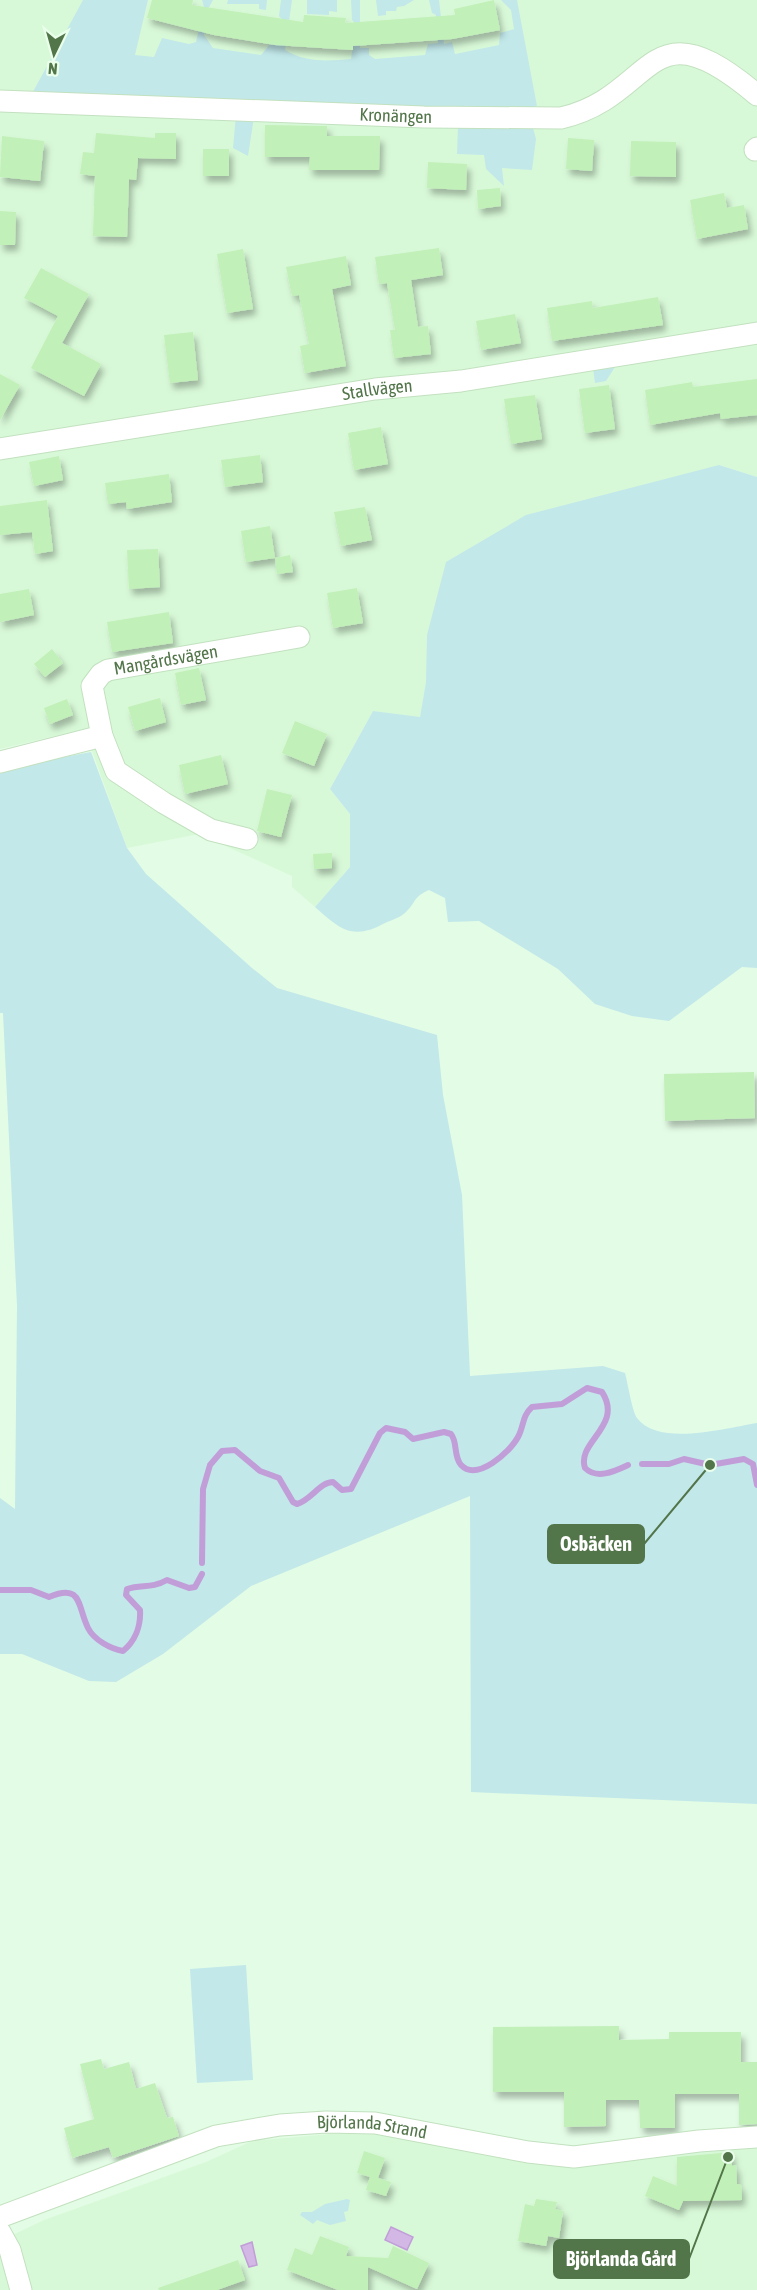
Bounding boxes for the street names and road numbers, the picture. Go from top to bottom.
street label: Kronängen [359,104,432,127]
street label: Stallvägen [341,375,413,404]
street label: Mangårdsvägen [112,640,219,679]
street label: Björlanda Strand [316,2111,429,2143]

